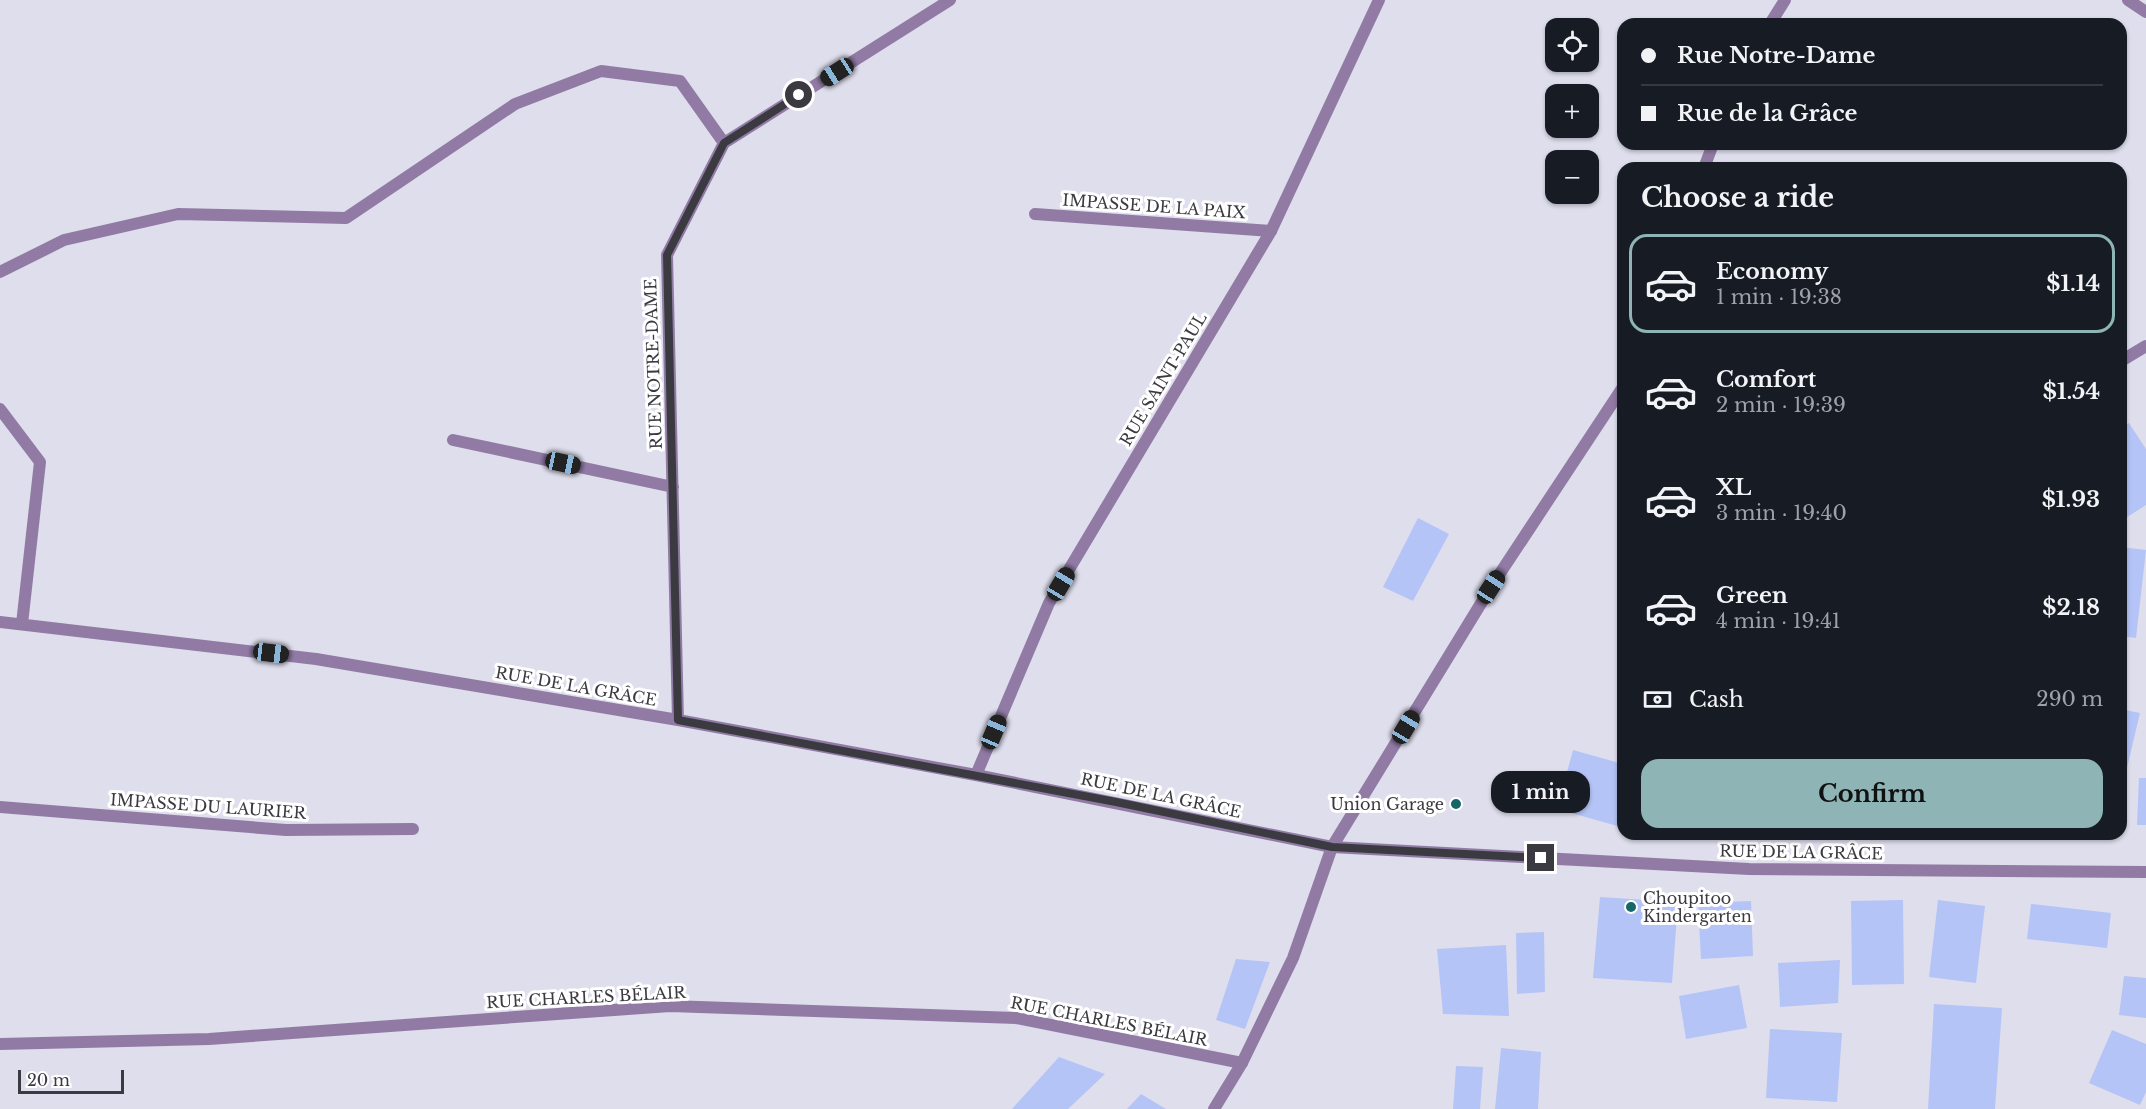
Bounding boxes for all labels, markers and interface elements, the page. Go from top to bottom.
map controls [1545,18,1599,204]
button: locate [1545,18,1599,72]
text: Rue Notre-Dame [1677,42,1875,69]
car [817,55,857,89]
route start [785,81,812,108]
button: + [1545,84,1599,138]
text: Rue de la Grâce [1677,100,1857,127]
button: − [1545,150,1599,204]
text: Choose a ride [1641,181,1834,214]
street label: IMPASSE DE LA PAIX [1062,190,1247,222]
icon: car [1644,257,1698,311]
text: Economy [1716,258,1828,285]
text: $1.14 [2046,270,2100,297]
street label: RUE NOTRE-DAME [640,278,666,450]
text: 1 min · 19:38 [1716,285,1842,309]
street label: RUE SAINT-PAUL [1115,308,1211,449]
icon: car [1644,365,1698,419]
text: Comfort [1716,366,1816,393]
text: $1.54 [2043,378,2100,405]
text: 2 min · 19:39 [1716,393,1846,417]
car [544,450,582,476]
icon: car [1644,473,1698,527]
text: XL [1716,474,1751,501]
text: $1.93 [2042,486,2100,513]
text: 3 min · 19:40 [1716,501,1847,525]
car [1044,564,1078,604]
car [1474,567,1508,607]
icon: car [1644,581,1698,635]
text: Green [1716,582,1788,609]
text: $2.18 [2042,594,2100,621]
text: 4 min · 19:41 [1716,609,1841,633]
car [252,642,290,664]
street label: RUE DE LA GRÂCE [494,662,658,710]
icon: cash [1641,683,1674,716]
text: Cash [1689,686,1744,713]
text: 290 m [2036,687,2103,711]
car [1389,707,1423,747]
car [979,712,1009,752]
button: Confirm [1641,759,2103,828]
street label: RUE DE LA GRÂCE [1079,768,1243,822]
callout: 1 min [1492,771,1590,813]
text: 1 min [1512,780,1569,804]
street label: IMPASSE DU LAURIER [109,789,308,823]
place label: Union Garage [1330,794,1444,814]
marker: Union Garage [1449,797,1463,811]
street label: RUE DE LA GRÂCE [1719,841,1883,863]
route end [1527,844,1554,871]
place label: Choupitoo Kindergarten [1643,888,1752,926]
marker: Choupitoo Kindergarten [1624,900,1638,914]
street label: RUE CHARLES BÉLAIR [486,982,688,1012]
street label: RUE CHARLES BÉLAIR [1009,992,1210,1050]
scale bar [18,1067,124,1094]
text: 20 m [27,1070,70,1090]

